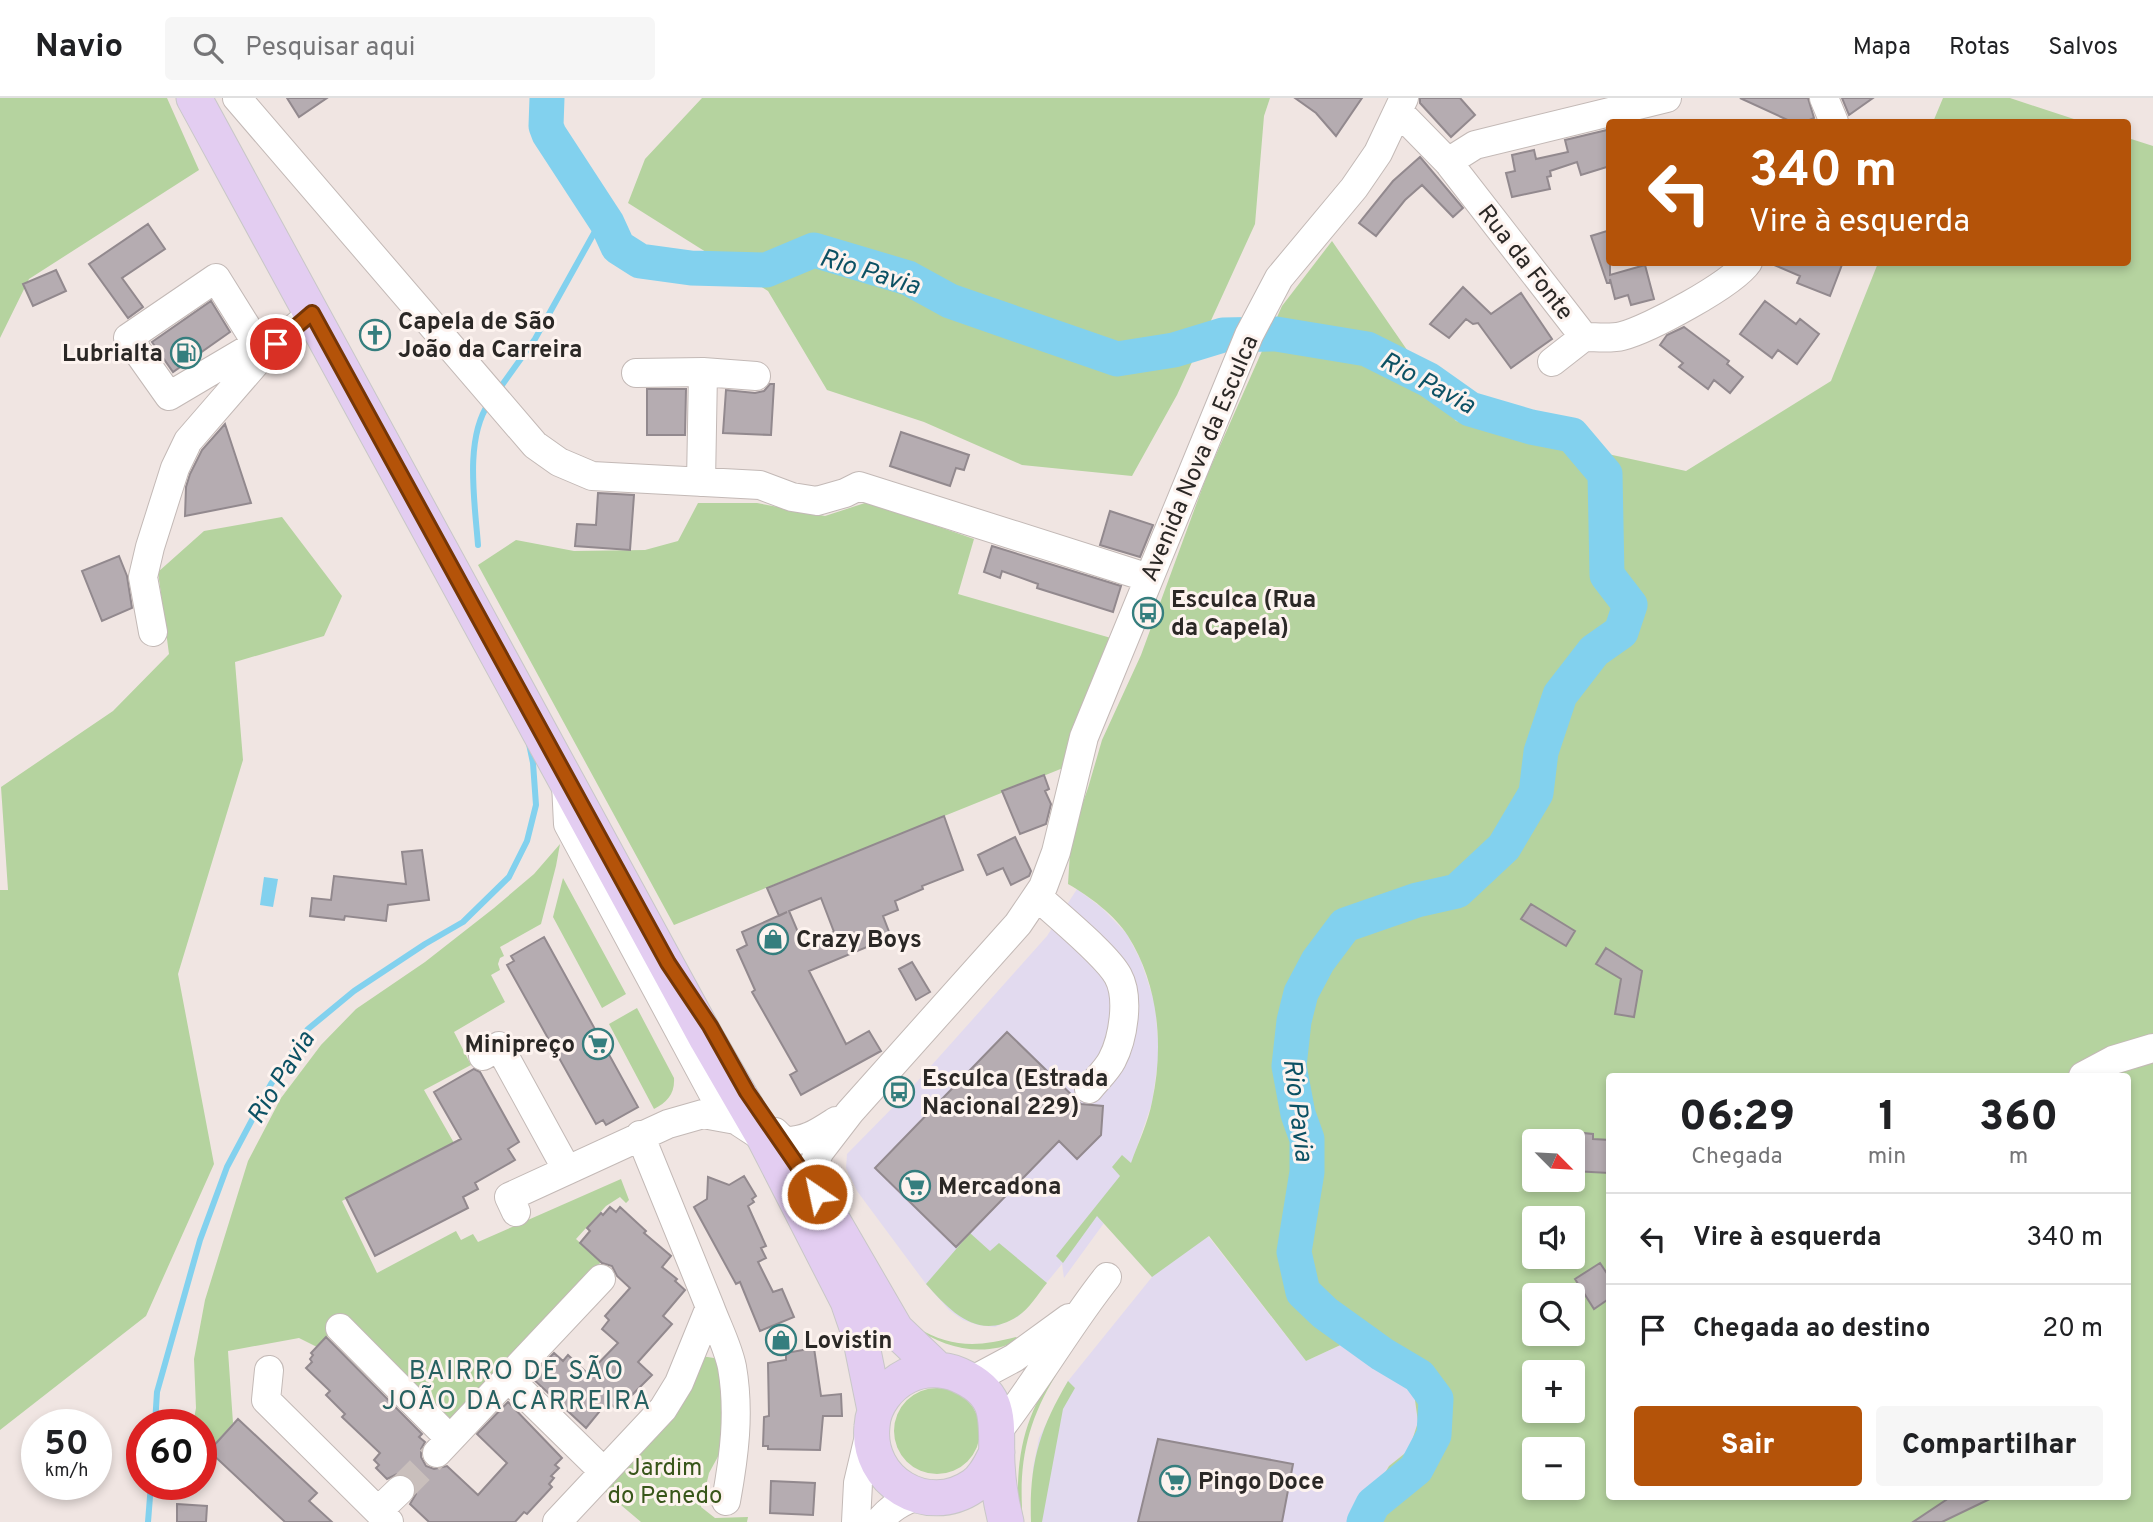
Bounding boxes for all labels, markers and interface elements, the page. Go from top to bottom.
search box [165,17,655,80]
text: Navio [35,27,123,69]
icon: search [189,29,227,67]
text: Pesquisar aqui [245,32,415,65]
text: Mapa [1853,33,1911,63]
text: Rotas [1949,33,2010,63]
text: Salvos [2048,33,2118,63]
text: 340 m [1749,142,1897,204]
icon: left [1634,147,1725,238]
street label: Rua da Fonte [1470,199,1579,327]
text: Vire à esquerda [1749,203,1970,243]
water label: Rio Pavia [815,243,924,304]
place label: Capela de São João da Carreira [398,308,582,366]
pin [246,314,306,374]
church icon: Capela de São João da Carreira [358,318,392,352]
icon: arrive [257,325,295,363]
street label: Avenida Nova da Esculca [1135,331,1266,587]
fuel station icon: Lubrialta [169,336,203,370]
place label: Lubrialta [62,340,163,370]
water label: Rio Pavia [1373,345,1481,423]
place label: Esculca (Rua da Capela) [1171,586,1316,644]
bus stop icon: Esculca (Rua da Capela) [1131,596,1165,630]
shop icon: Crazy Boys [756,922,790,956]
place label: Crazy Boys [796,926,922,956]
water label: Rio Pavia [241,1025,324,1131]
supermarket icon: Minipreço [581,1027,615,1061]
place label: Minipreço [464,1031,575,1061]
water label: Rio Pavia [1274,1057,1319,1164]
place label: Esculca (Estrada Nacional 229) [922,1065,1108,1123]
bus stop icon: Esculca (Estrada Nacional 229) [882,1075,916,1109]
text: 06:29 [1679,1092,1795,1145]
text: 1 [1878,1092,1896,1145]
text: 360 [1979,1092,2058,1145]
north arrow [1522,1129,1586,1192]
map controls [1522,1129,1585,1500]
text: Chegada [1691,1143,1783,1172]
text: min [1868,1143,1906,1172]
text: m [2009,1143,2028,1172]
position arrow [780,1157,854,1231]
supermarket icon: Mercadona [898,1169,932,1203]
place label: Mercadona [938,1173,1061,1203]
button: sound [1522,1206,1585,1269]
icon: left [1634,1220,1672,1258]
text: Vire à esquerda [1693,1222,1881,1255]
text: 340 m [2026,1222,2103,1255]
button: search [1522,1283,1585,1346]
icon: arrive [1634,1311,1672,1349]
text: Chegada ao destino [1693,1313,1930,1346]
text: 20 m [2042,1313,2103,1346]
shop icon: Lovistin [764,1323,798,1357]
place label: Lovistin [804,1327,892,1357]
district label: BAIRRO DE SÃO JOÃO DA CARREIRA [382,1355,652,1419]
button: + [1522,1360,1585,1423]
button: Sair [1634,1406,1862,1486]
button: Compartilhar [1876,1406,2103,1486]
speed limit sign: 60 [126,1409,217,1500]
text: 50 [44,1423,89,1467]
button: − [1522,1437,1585,1500]
park label: Jardim do Penedo [608,1454,722,1512]
text: km/h [45,1460,88,1483]
supermarket icon: Pingo Doce [1158,1464,1192,1498]
place label: Pingo Doce [1198,1468,1324,1498]

